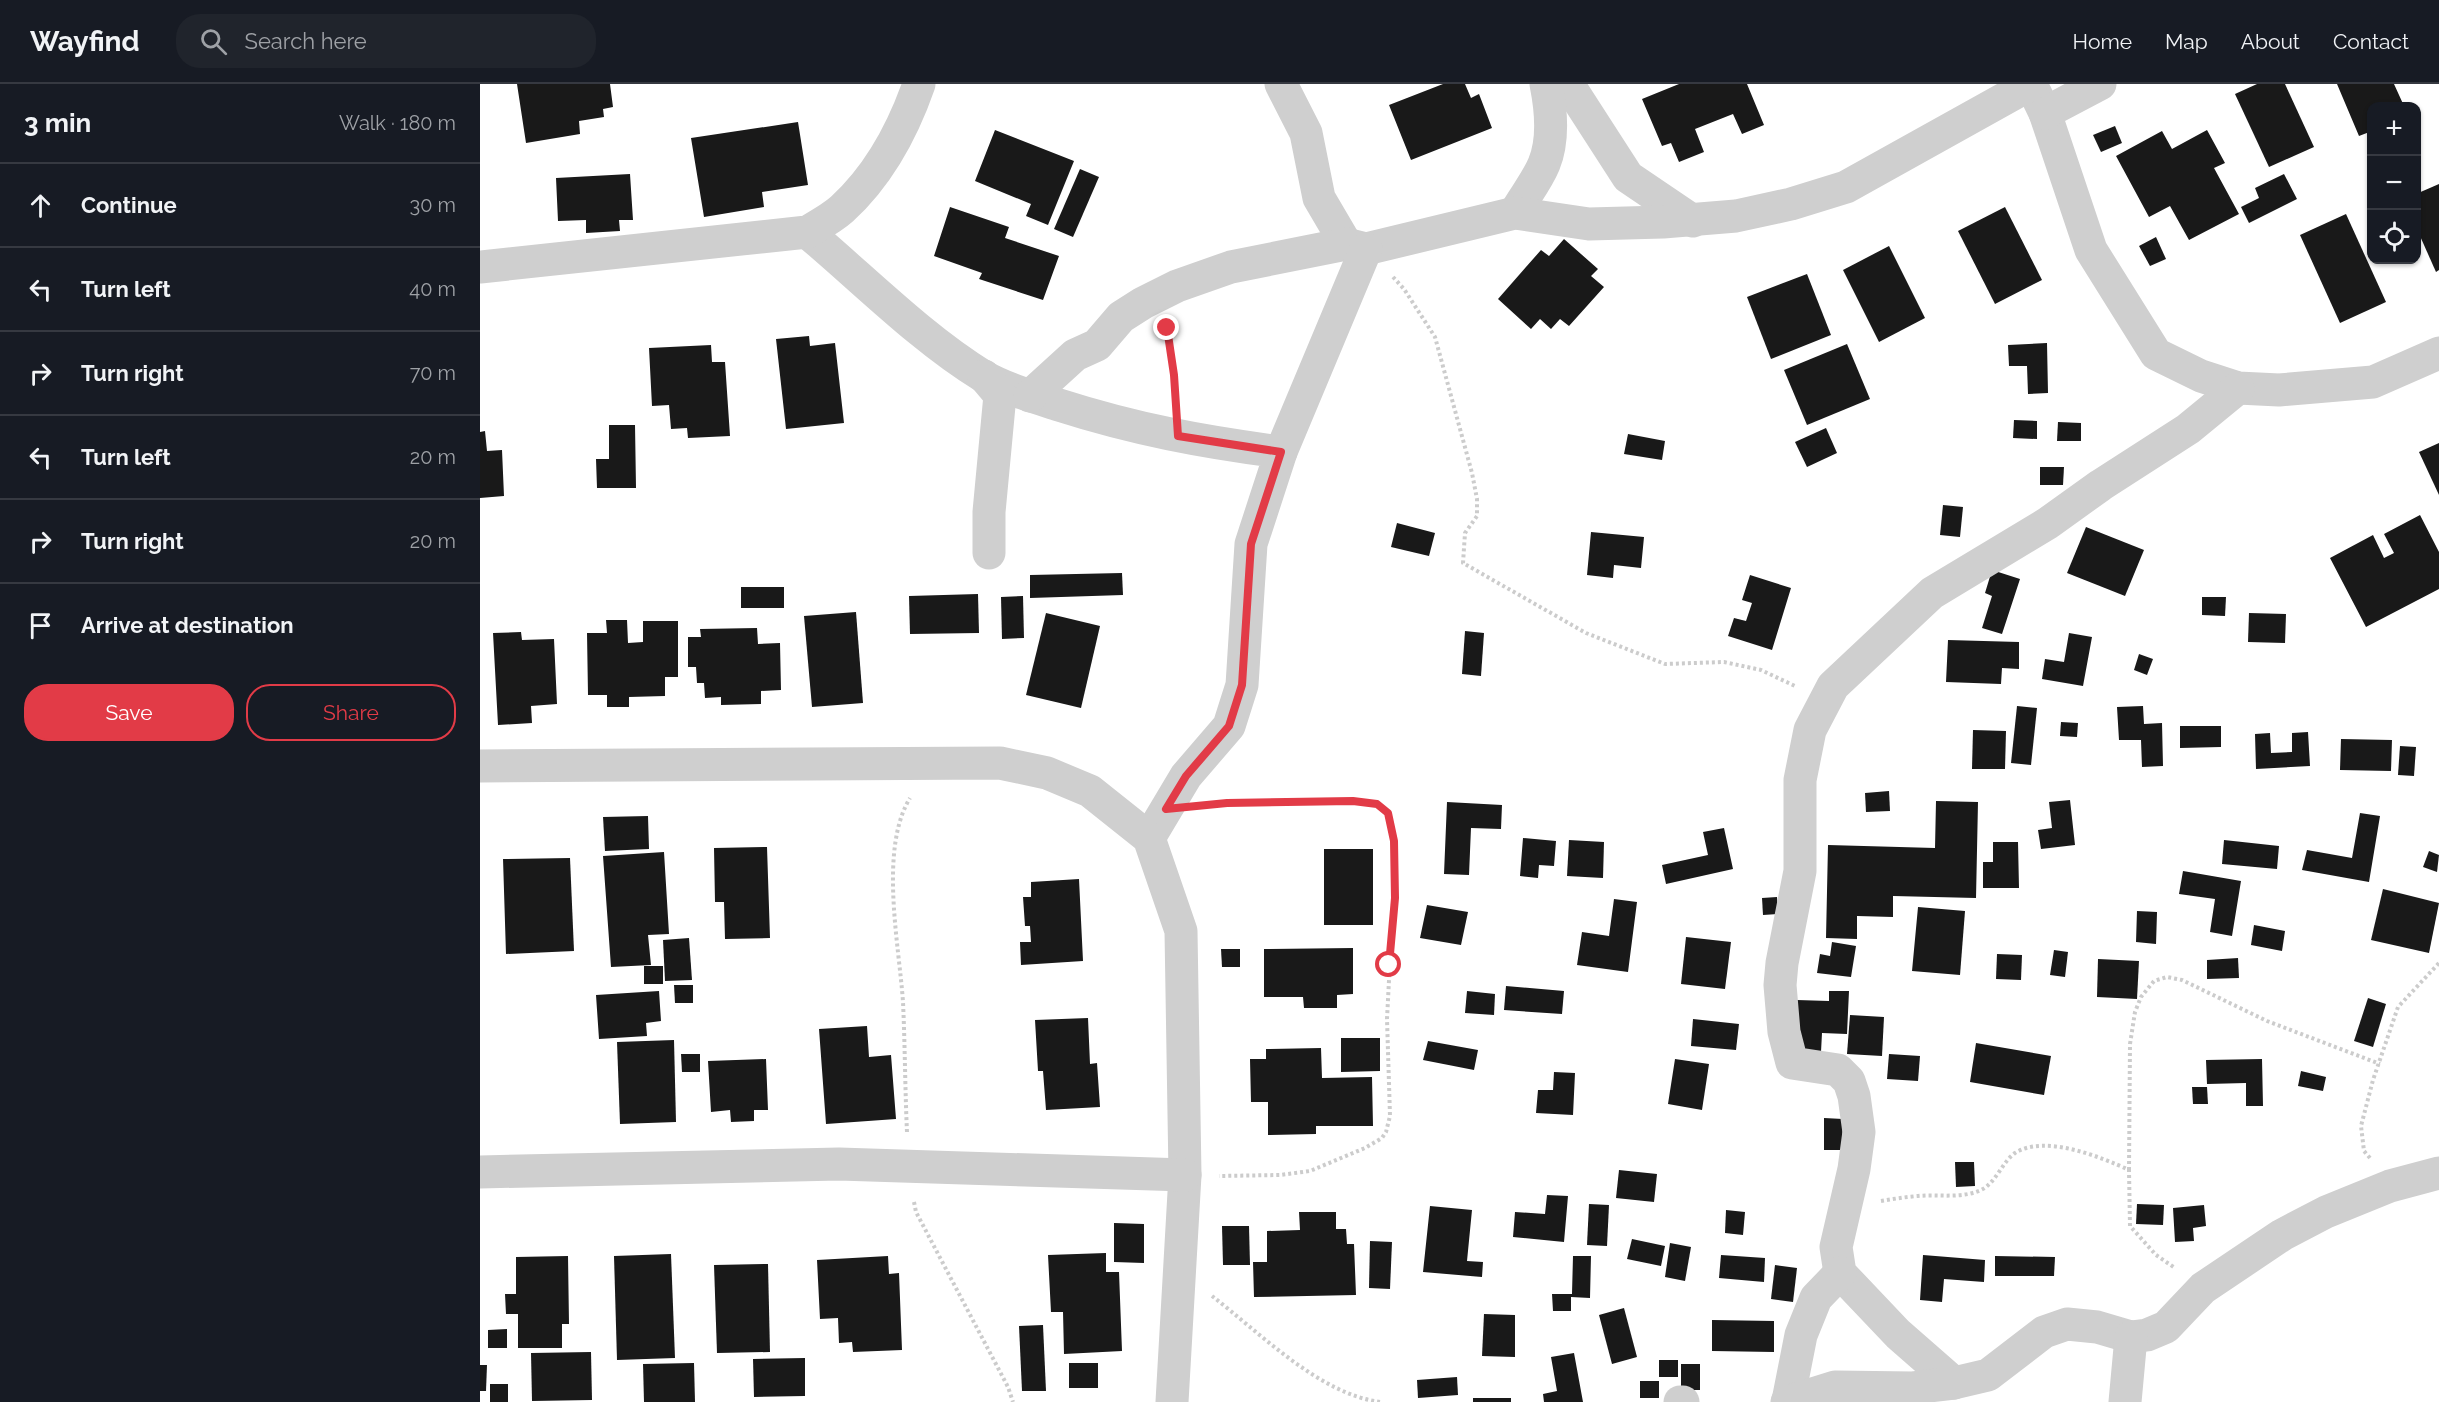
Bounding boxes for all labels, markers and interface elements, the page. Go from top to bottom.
search box [176,14,596,68]
text: Wayfind [30,25,140,58]
icon: search [197,25,230,58]
text: Search here [245,28,367,54]
text: Home [2073,29,2132,54]
text: Map [2165,29,2208,54]
text: About [2241,29,2300,54]
text: Contact [2333,29,2409,54]
map controls [2367,102,2421,264]
button: + [2367,102,2421,156]
text: 3 min [24,108,91,138]
text: Walk · 180 m [339,111,456,135]
button: − [2367,156,2421,210]
icon: ahead [24,189,57,222]
text: Continue [81,192,177,218]
text: 30 m [410,193,456,217]
button: locate [2367,210,2421,264]
icon: left [24,273,57,306]
text: Turn left [81,276,171,302]
text: 40 m [409,277,456,301]
route end [1153,314,1179,340]
icon: right [24,357,57,390]
text: Turn right [81,360,184,386]
text: 70 m [410,361,456,385]
icon: left [24,441,57,474]
text: Turn left [81,444,171,470]
text: 20 m [410,445,456,469]
icon: right [24,525,57,558]
text: Turn right [81,528,184,554]
text: 20 m [410,529,456,553]
icon: arrive [24,609,57,642]
text: Arrive at destination [81,612,294,638]
button: Save [24,684,234,741]
button: Share [246,684,456,741]
route start [1375,951,1401,977]

